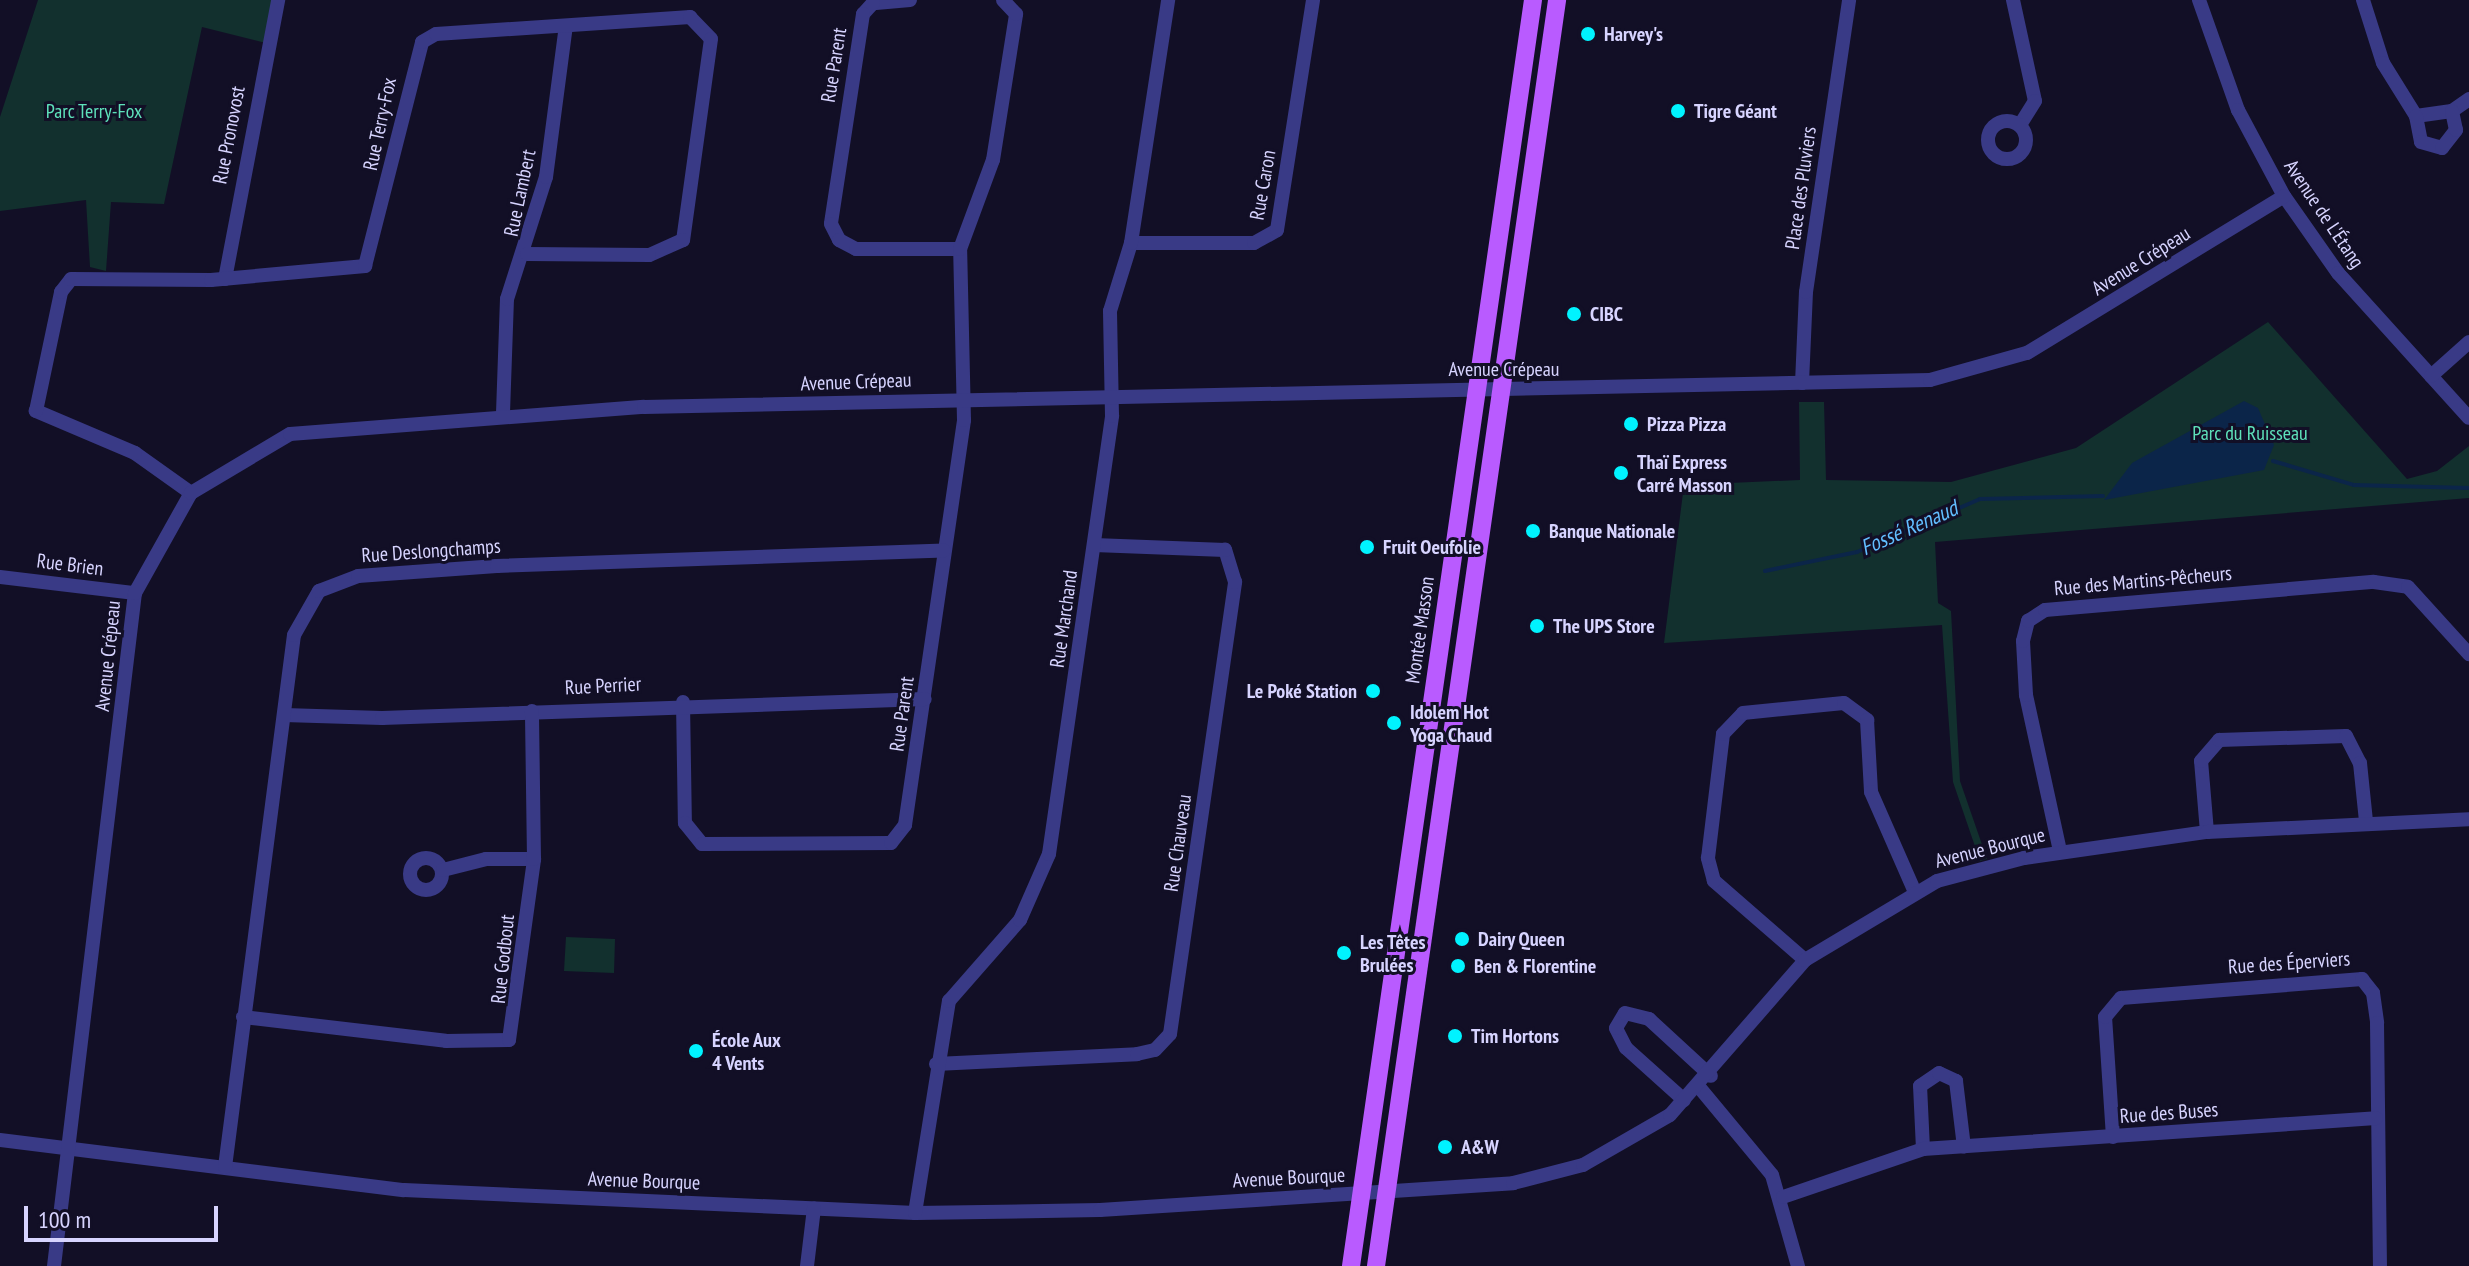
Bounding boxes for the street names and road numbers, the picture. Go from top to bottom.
street label: Rue Parent [816,26,852,104]
street label: Rue Terry-Fox [358,75,402,173]
street label: Rue Pronovost [208,84,250,186]
street label: Place des Pluviers [1780,125,1822,251]
street label: Rue Lambert [499,147,541,239]
street label: Rue Caron [1245,148,1281,222]
street label: Avenue de L'Étang [2279,155,2369,273]
street label: Avenue Crépeau [2088,221,2194,301]
street label: Avenue Crépeau [1448,357,1560,381]
street label: Avenue Crépeau [800,368,912,396]
street label: Rue Deslongchamps [361,534,501,568]
street label: Rue Brien [35,549,105,581]
street label: Rue des Martins-Pêcheurs [2053,561,2233,601]
street label: Rue Marchand [1045,569,1083,669]
street label: Montée Masson [1401,575,1439,685]
street label: Avenue Crépeau [90,600,126,712]
street label: Rue Perrier [564,672,642,700]
street label: Rue Parent [885,675,919,753]
street label: Rue Chauveau [1159,793,1197,893]
street label: Avenue Bourque [1932,823,2048,873]
street label: Rue Godbout [486,913,520,1005]
street label: Rue des Éperviers [2227,947,2351,979]
street label: Rue des Buses [2119,1098,2219,1128]
street label: Avenue Bourque [1232,1163,1346,1193]
street label: Avenue Bourque [587,1167,701,1195]

